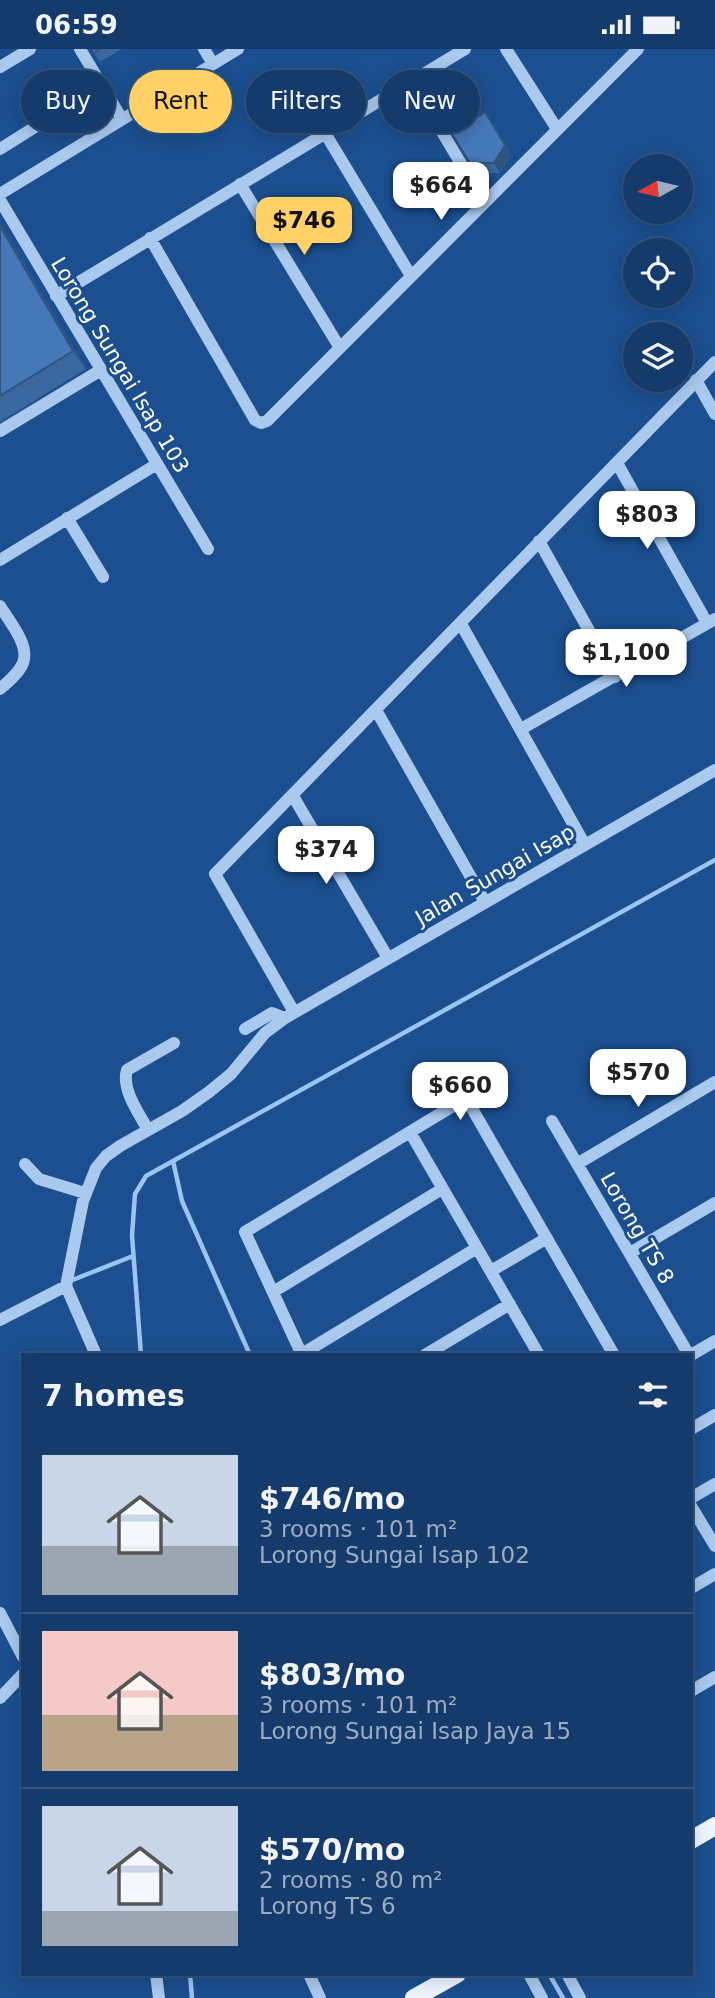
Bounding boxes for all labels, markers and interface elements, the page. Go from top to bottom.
text: 06:59 [35,10,118,40]
chip: Buy [21,70,115,133]
chip: Rent [129,70,232,133]
chip: Filters [246,70,366,133]
chip: New [380,70,480,133]
north arrow [623,154,693,224]
map controls [623,154,693,392]
pin: $664 [400,163,482,222]
text: $664 [409,172,473,198]
pin: $746 [263,197,345,257]
text: $746 [272,207,336,233]
button: locate [623,238,693,308]
street label: Lorong Sungai Isap 103 [46,253,194,477]
button: layers [623,322,693,392]
pin: $803 [606,491,688,551]
text: $803 [615,501,679,527]
pin: $1,100 [569,629,683,689]
text: $1,100 [582,639,670,665]
street label: Jalan Sungai Isap [409,820,579,931]
pin: $374 [285,827,367,886]
text: $374 [294,836,358,862]
pin: $570 [597,1049,679,1109]
text: $570 [606,1059,670,1085]
pin: $660 [419,1063,501,1122]
text: $660 [428,1072,492,1098]
street label: Lorong TS 8 [595,1168,679,1288]
icon: filters [634,1376,672,1414]
text: 7 homes [42,1378,185,1413]
text: $746/mo [259,1481,405,1516]
icon: home [98,1483,182,1567]
text: 3 rooms · 101 m² [259,1516,457,1542]
text: Lorong Sungai Isap 102 [259,1542,530,1568]
text: $803/mo [259,1657,405,1692]
icon: home [98,1659,182,1743]
text: 3 rooms · 101 m² [259,1692,457,1718]
text: Lorong Sungai Isap Jaya 15 [259,1718,571,1744]
text: $570/mo [259,1832,405,1867]
icon: home [98,1834,182,1918]
text: 2 rooms · 80 m² [259,1867,443,1893]
text: Lorong TS 6 [259,1893,396,1919]

